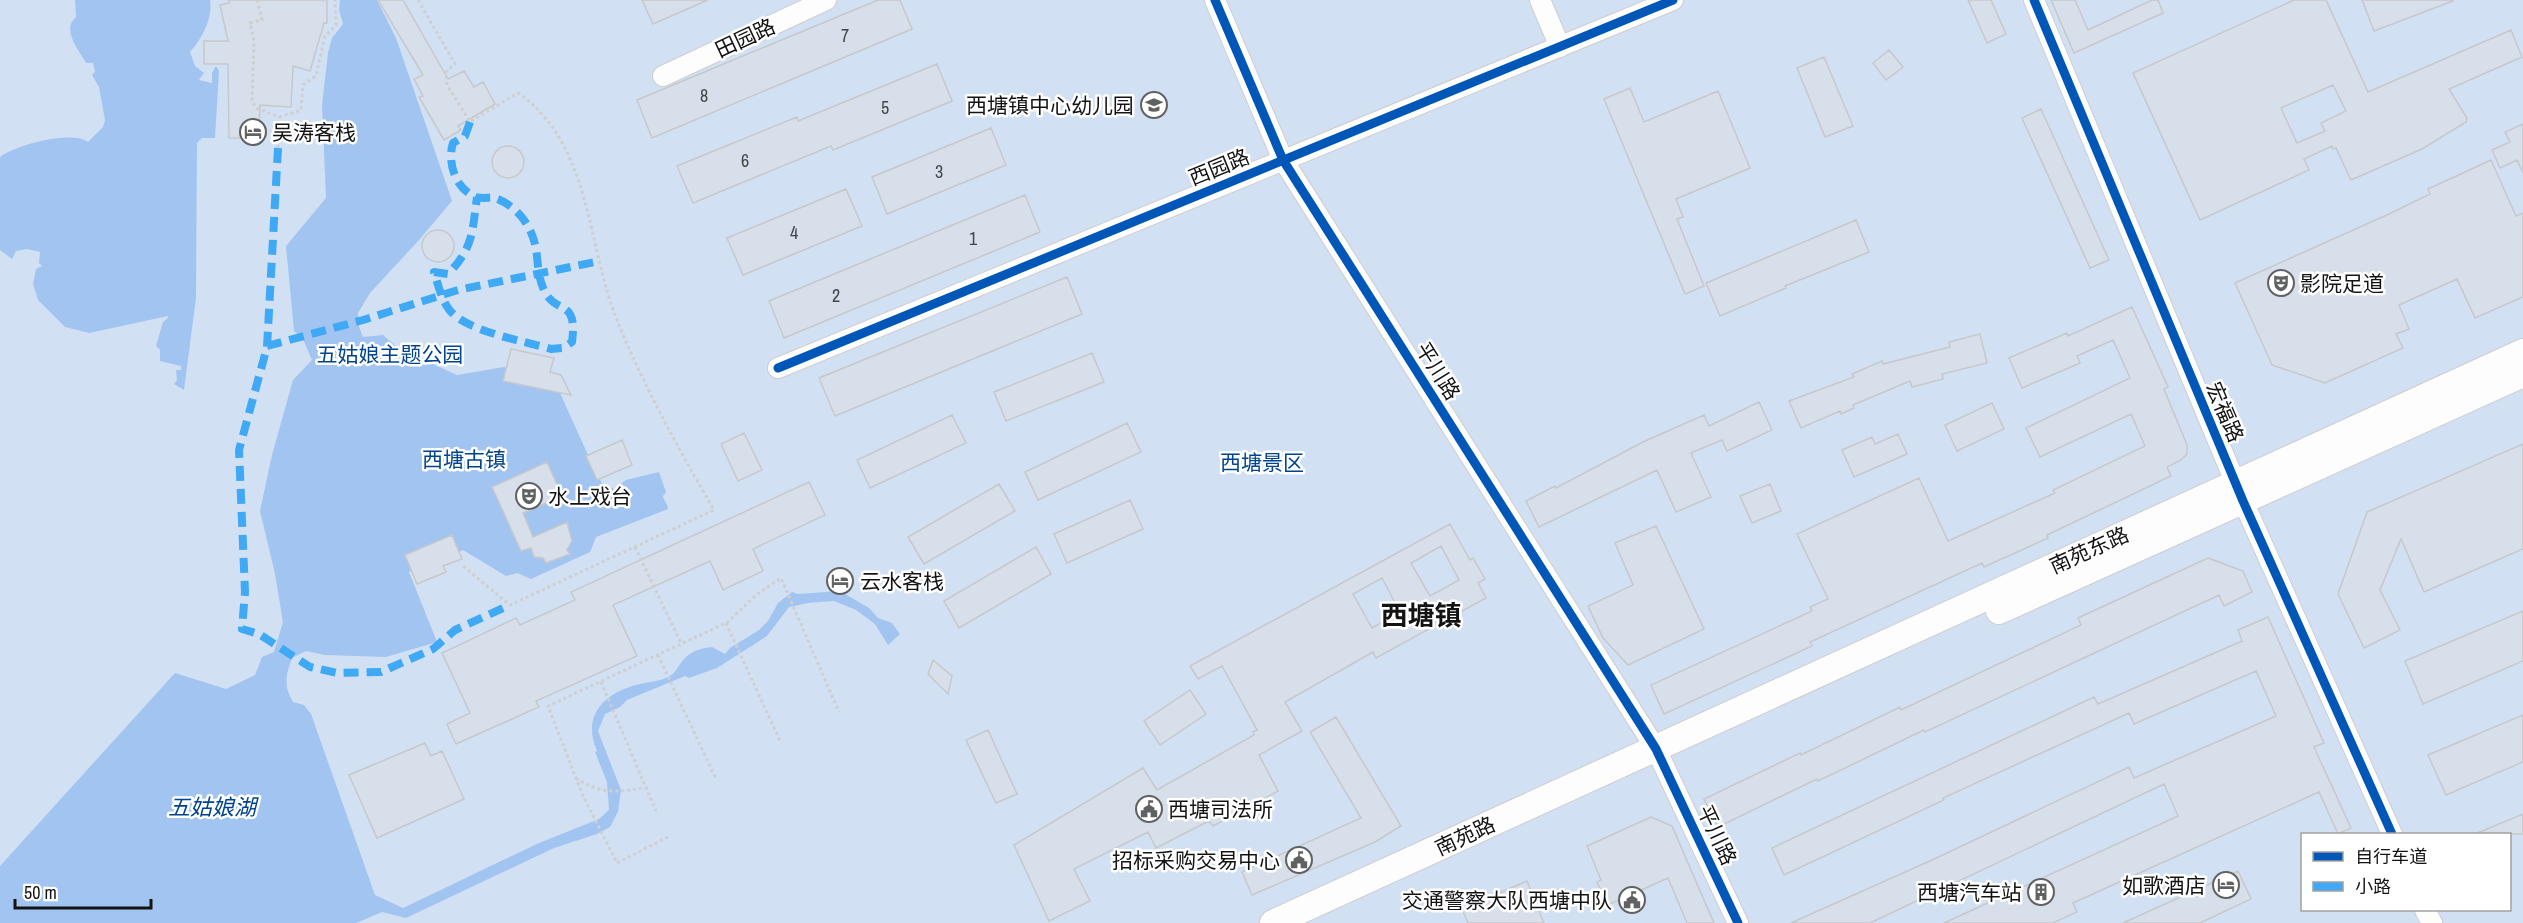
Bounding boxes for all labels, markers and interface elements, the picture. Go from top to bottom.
street label: 田园路 [710,12,780,64]
house number: 7 [841,23,849,48]
house number: 8 [700,83,708,108]
school or university icon: 西塘镇中心幼儿园 [1139,90,1169,120]
place label: 西塘镇中心幼儿园 [966,91,1134,120]
house number: 5 [881,95,889,120]
hotel icon: 吴涛客栈 [238,117,268,147]
place label: 吴涛客栈 [272,118,356,147]
street label: 西园路 [1184,142,1254,192]
house number: 6 [741,148,749,173]
house number: 3 [935,159,943,184]
house number: 4 [790,220,798,245]
house number: 1 [969,226,978,251]
theatre icon: 影院足道 [2266,268,2296,298]
place label: 影院足道 [2300,269,2384,298]
house number: 2 [832,283,840,308]
street label: 平川路 [1409,337,1467,405]
park label: 五姑娘主题公园 [317,340,464,369]
street label: 宏福路 [2199,377,2251,447]
park label: 西塘古镇 [422,445,506,474]
park label: 西塘景区 [1220,448,1304,477]
theatre icon: 水上戏台 [514,481,544,511]
place label: 水上戏台 [548,482,632,511]
street label: 南苑东路 [2045,520,2133,580]
hotel icon: 云水客栈 [825,566,855,596]
place label: 云水客栈 [860,567,944,596]
district label: 西塘镇 [1381,597,1462,633]
water label: 五姑娘湖 [168,792,259,822]
public building icon: 西塘司法所 [1134,794,1164,824]
place label: 西塘司法所 [1168,795,1273,824]
street label: 平川路 [1691,800,1743,870]
street label: 南苑路 [1430,810,1500,862]
legend [2301,833,2511,911]
text: 自行车道 [2355,844,2427,869]
public building icon: 招标采购交易中心 [1284,845,1314,875]
place label: 招标采购交易中心 [1112,846,1280,875]
hotel icon: 如歌酒店 [2211,870,2241,900]
place label: 如歌酒店 [2122,871,2206,900]
scale bar [15,872,152,910]
text: 小路 [2355,874,2391,899]
building icon: 西塘汽车站 [2026,877,2056,907]
place label: 西塘汽车站 [1917,878,2022,907]
text: 50 m [24,880,57,905]
public building icon: 交通警察大队西塘中队 [1617,885,1647,915]
place label: 交通警察大队西塘中队 [1402,886,1612,915]

